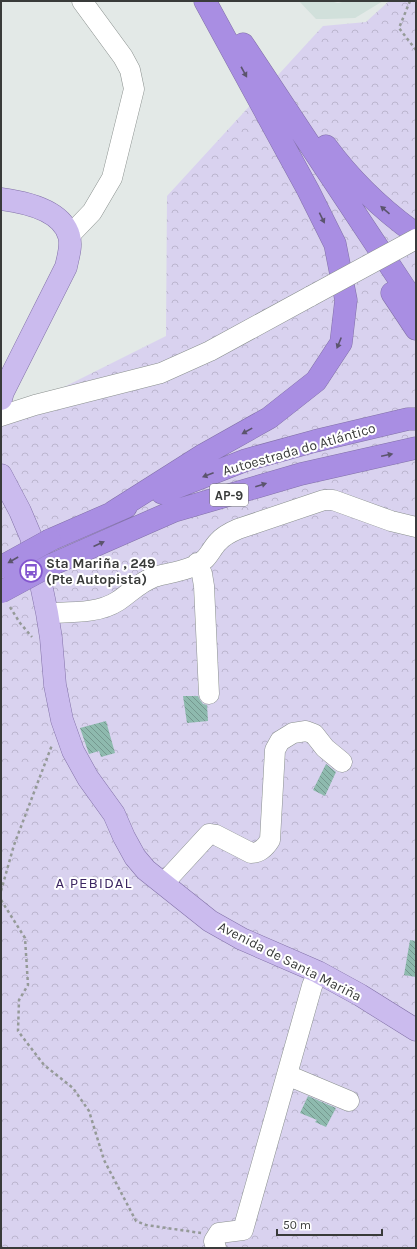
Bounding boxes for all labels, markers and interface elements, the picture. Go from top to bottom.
one-way arrow [241,66,248,78]
one-way arrow [380,205,391,214]
one-way arrow [319,213,325,224]
one-way arrow [336,338,342,350]
street label: Autoestrada do Atlántico [221,419,378,479]
one-way arrow [241,427,253,434]
one-way arrow [381,451,393,457]
one-way arrow [202,472,214,478]
one-way arrow [255,482,267,488]
road number: AP-9 [210,484,248,506]
one-way arrow [94,541,105,547]
place label: Sta Mariña , 249 (Pte Autopista) [46,555,156,588]
one-way arrow [7,557,19,564]
bus stop icon: Sta Mariña , 249 (Pte Autopista) [18,558,44,584]
district label: A PEBIDAL [56,874,132,892]
street label: Avenida de Santa Mariña [215,918,364,1005]
scale bar [277,1211,382,1237]
text: 50 m [283,1218,311,1232]

